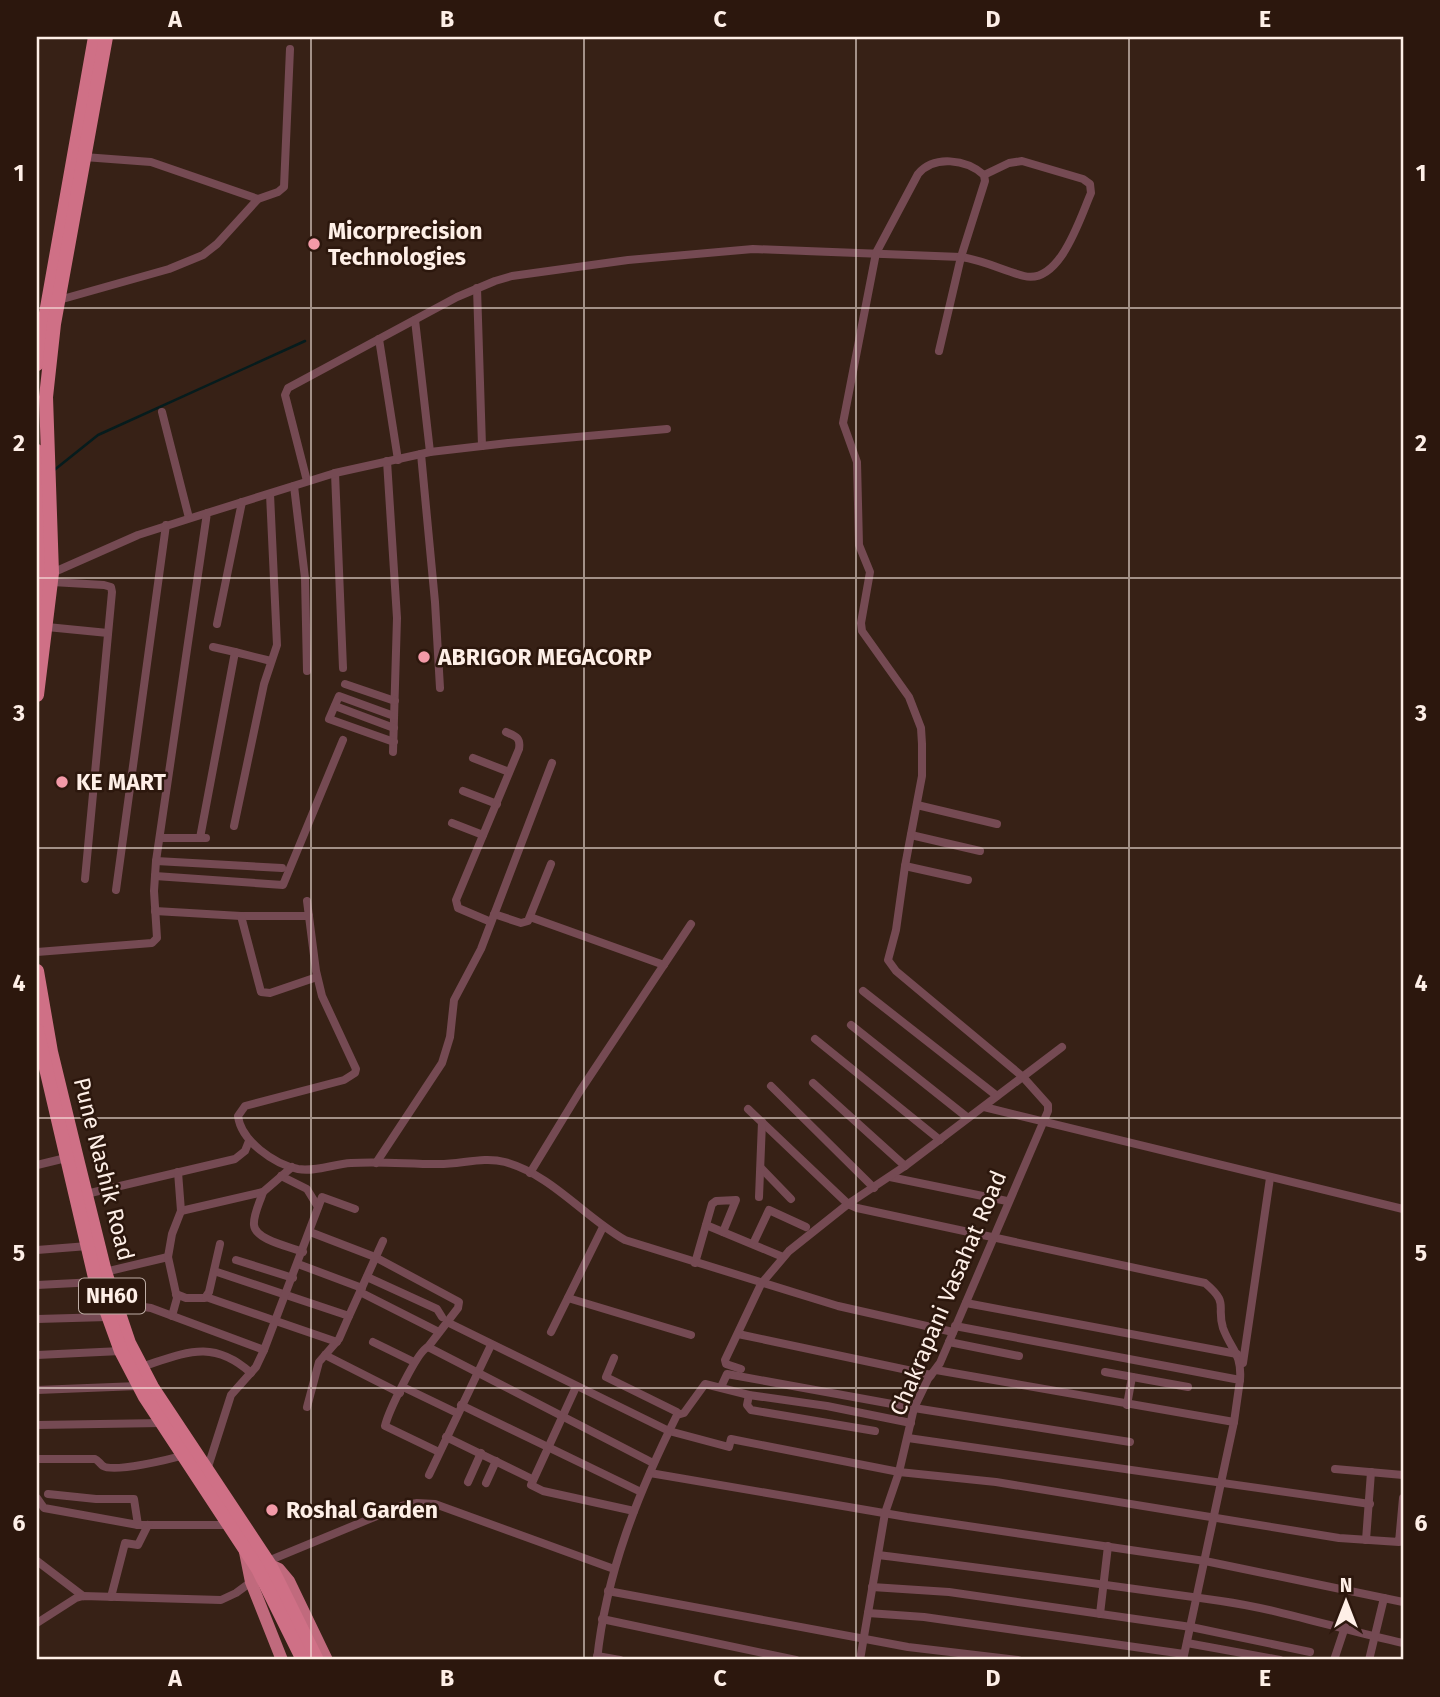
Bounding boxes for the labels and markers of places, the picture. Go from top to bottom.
place label: Micorprecision Technologies [328,217,483,271]
marker: Micorprecision Technologies [306,236,322,252]
place label: ABRIGOR MEGACORP [437,643,652,671]
marker: ABRIGOR MEGACORP [416,649,432,665]
place label: KE MART [76,768,166,796]
marker: KE MART [54,774,70,790]
place label: Roshal Garden [286,1496,438,1524]
marker: Roshal Garden [264,1502,280,1518]

